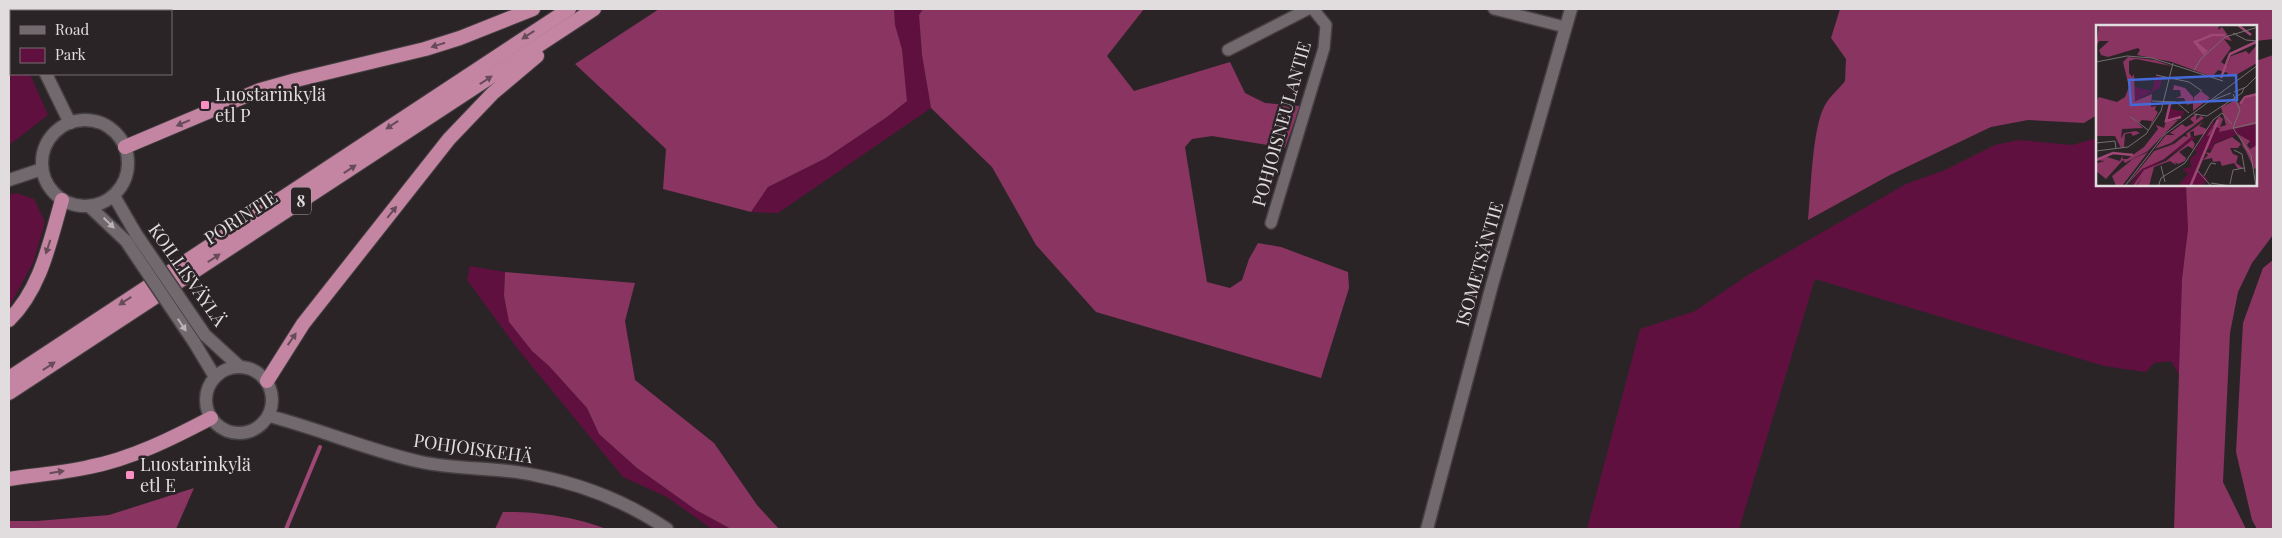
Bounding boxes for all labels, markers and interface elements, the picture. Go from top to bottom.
legend [10,10,172,75]
text: Road [55,19,89,39]
inset map [2096,25,2257,186]
one-way arrow [521,30,534,40]
street label: POHJOISNEULANTIE [1246,38,1316,209]
one-way arrow [431,42,446,49]
text: Park [55,44,87,64]
one-way arrow [479,75,493,84]
place label: Luostarinkylä etl P [215,82,326,127]
marker: Luostarinkylä etl P [199,99,211,111]
one-way arrow [176,119,190,127]
one-way arrow [386,120,399,130]
one-way arrow [344,164,357,173]
street label: PORINTIE [199,185,282,250]
road number: 8 [291,188,311,215]
street label: ISOMETSÄNTIE [1450,199,1508,329]
one-way arrow [387,206,398,219]
one-way arrow [102,217,114,229]
street label: KOILLISVÄYLÄ [143,218,233,331]
one-way arrow [44,240,52,255]
one-way arrow [208,253,221,263]
one-way arrow [119,296,132,306]
one-way arrow [177,318,187,332]
one-way arrow [287,332,297,346]
one-way arrow [43,362,56,371]
street label: POHJOISKEHÄ [412,428,535,468]
place label: Luostarinkylä etl E [140,452,251,497]
one-way arrow [49,468,65,476]
marker: Luostarinkylä etl E [124,469,136,481]

